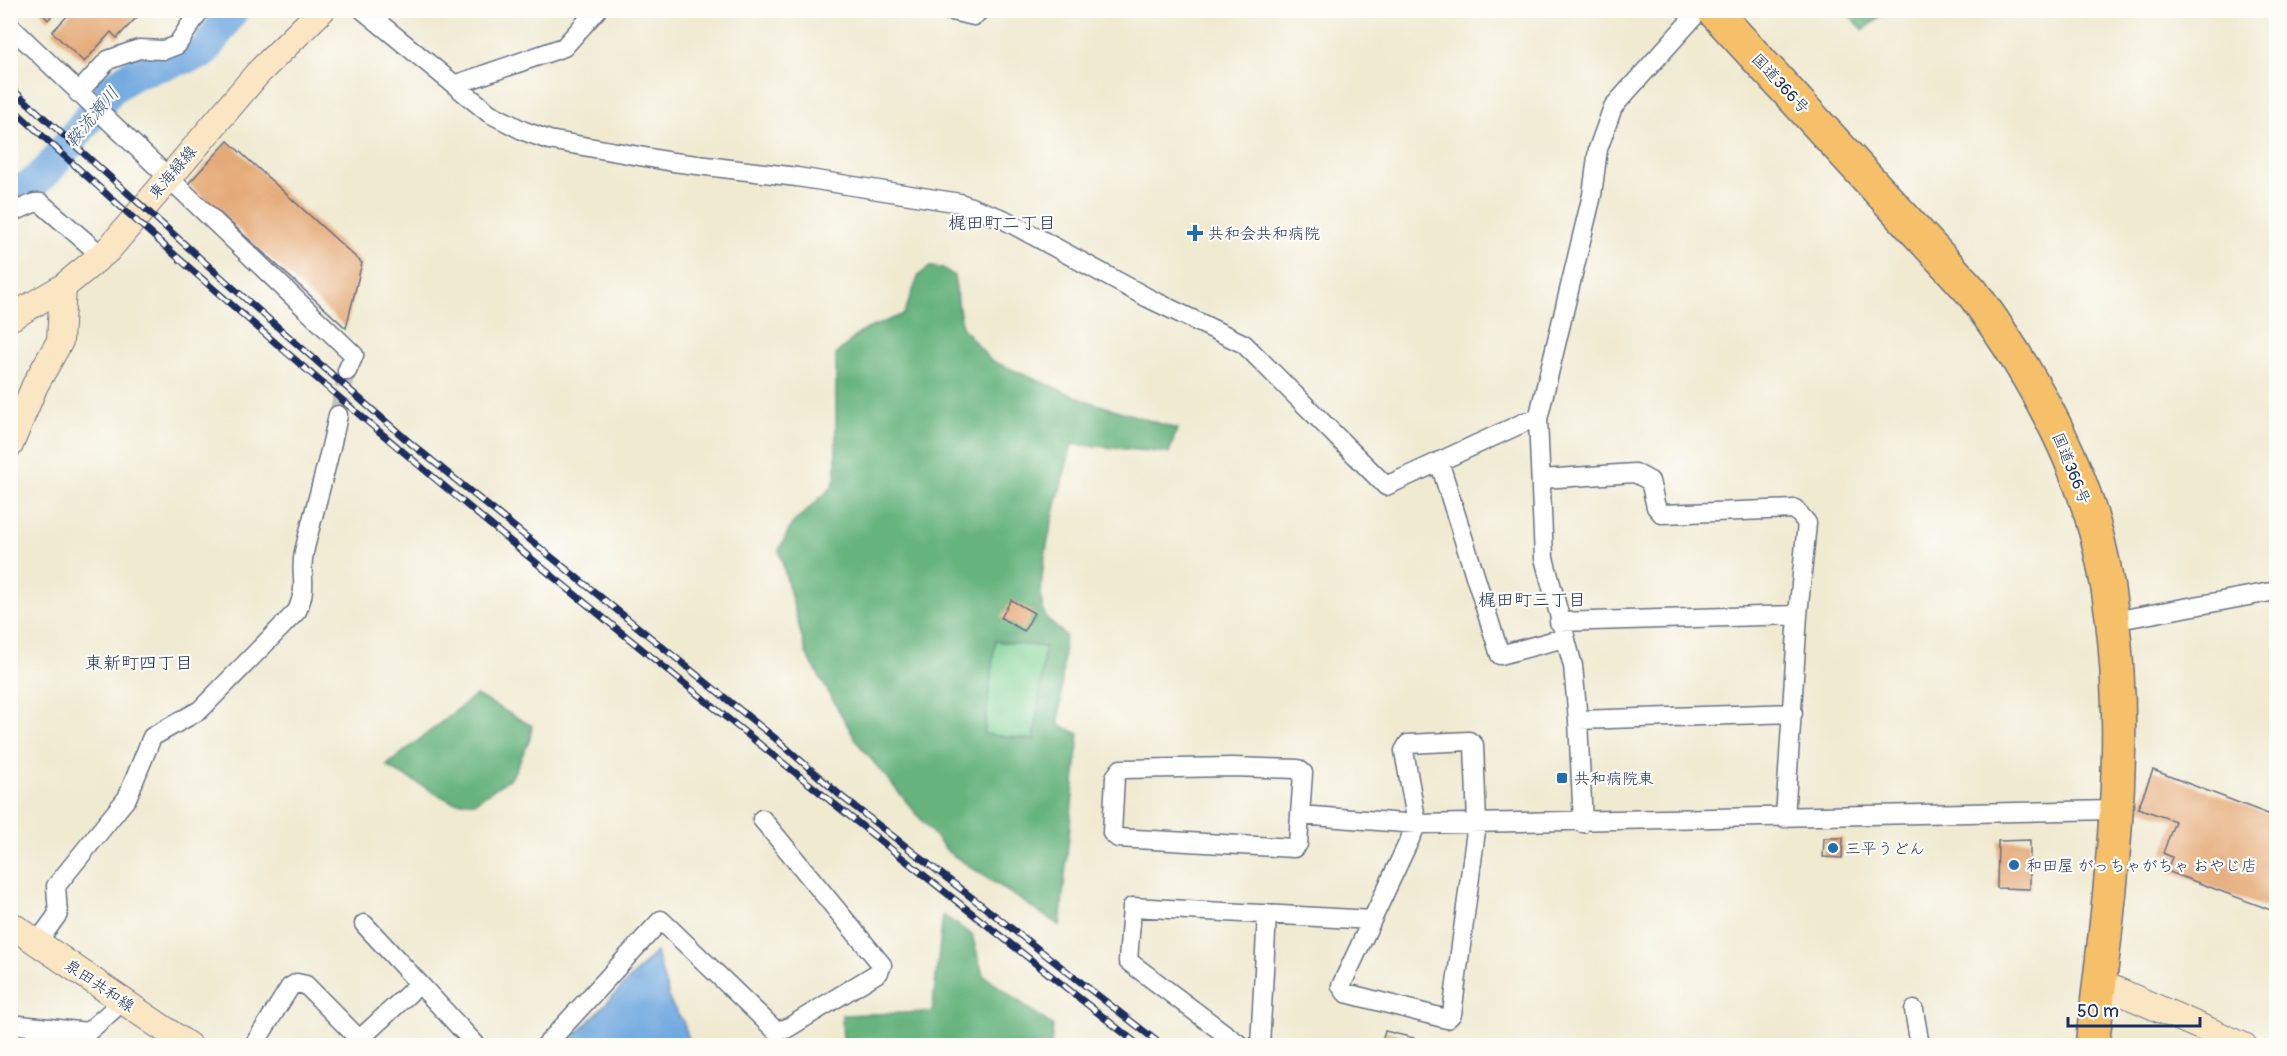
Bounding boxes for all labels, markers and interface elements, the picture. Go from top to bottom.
street label: 国道366号 [1747,49,1813,118]
water label: 鞍流瀬川 [60,82,124,152]
street label: 東海緑線 [145,142,201,204]
district label: 梶田町二丁目 [948,212,1056,235]
marker: 共和会共和病院 [1186,224,1204,242]
place label: 共和会共和病院 [1208,224,1320,244]
street label: 国道366号 [2048,430,2094,507]
district label: 梶田町三丁目 [1478,589,1586,612]
district label: 東新町四丁目 [85,652,193,675]
place label: 共和病院東 [1574,769,1654,789]
marker: 共和病院東 [1555,771,1569,785]
place label: 三平うどん [1845,839,1925,859]
marker: 三平うどん [1826,841,1840,855]
place label: 和田屋 がっちゃがちゃ おやじ店 [2026,856,2257,876]
marker: 和田屋 がっちゃがちゃ おやじ店 [2007,858,2021,872]
street label: 泉田共和線 [61,955,138,1016]
scale bar [2068,990,2200,1028]
text: 50 m [2077,1000,2119,1023]

